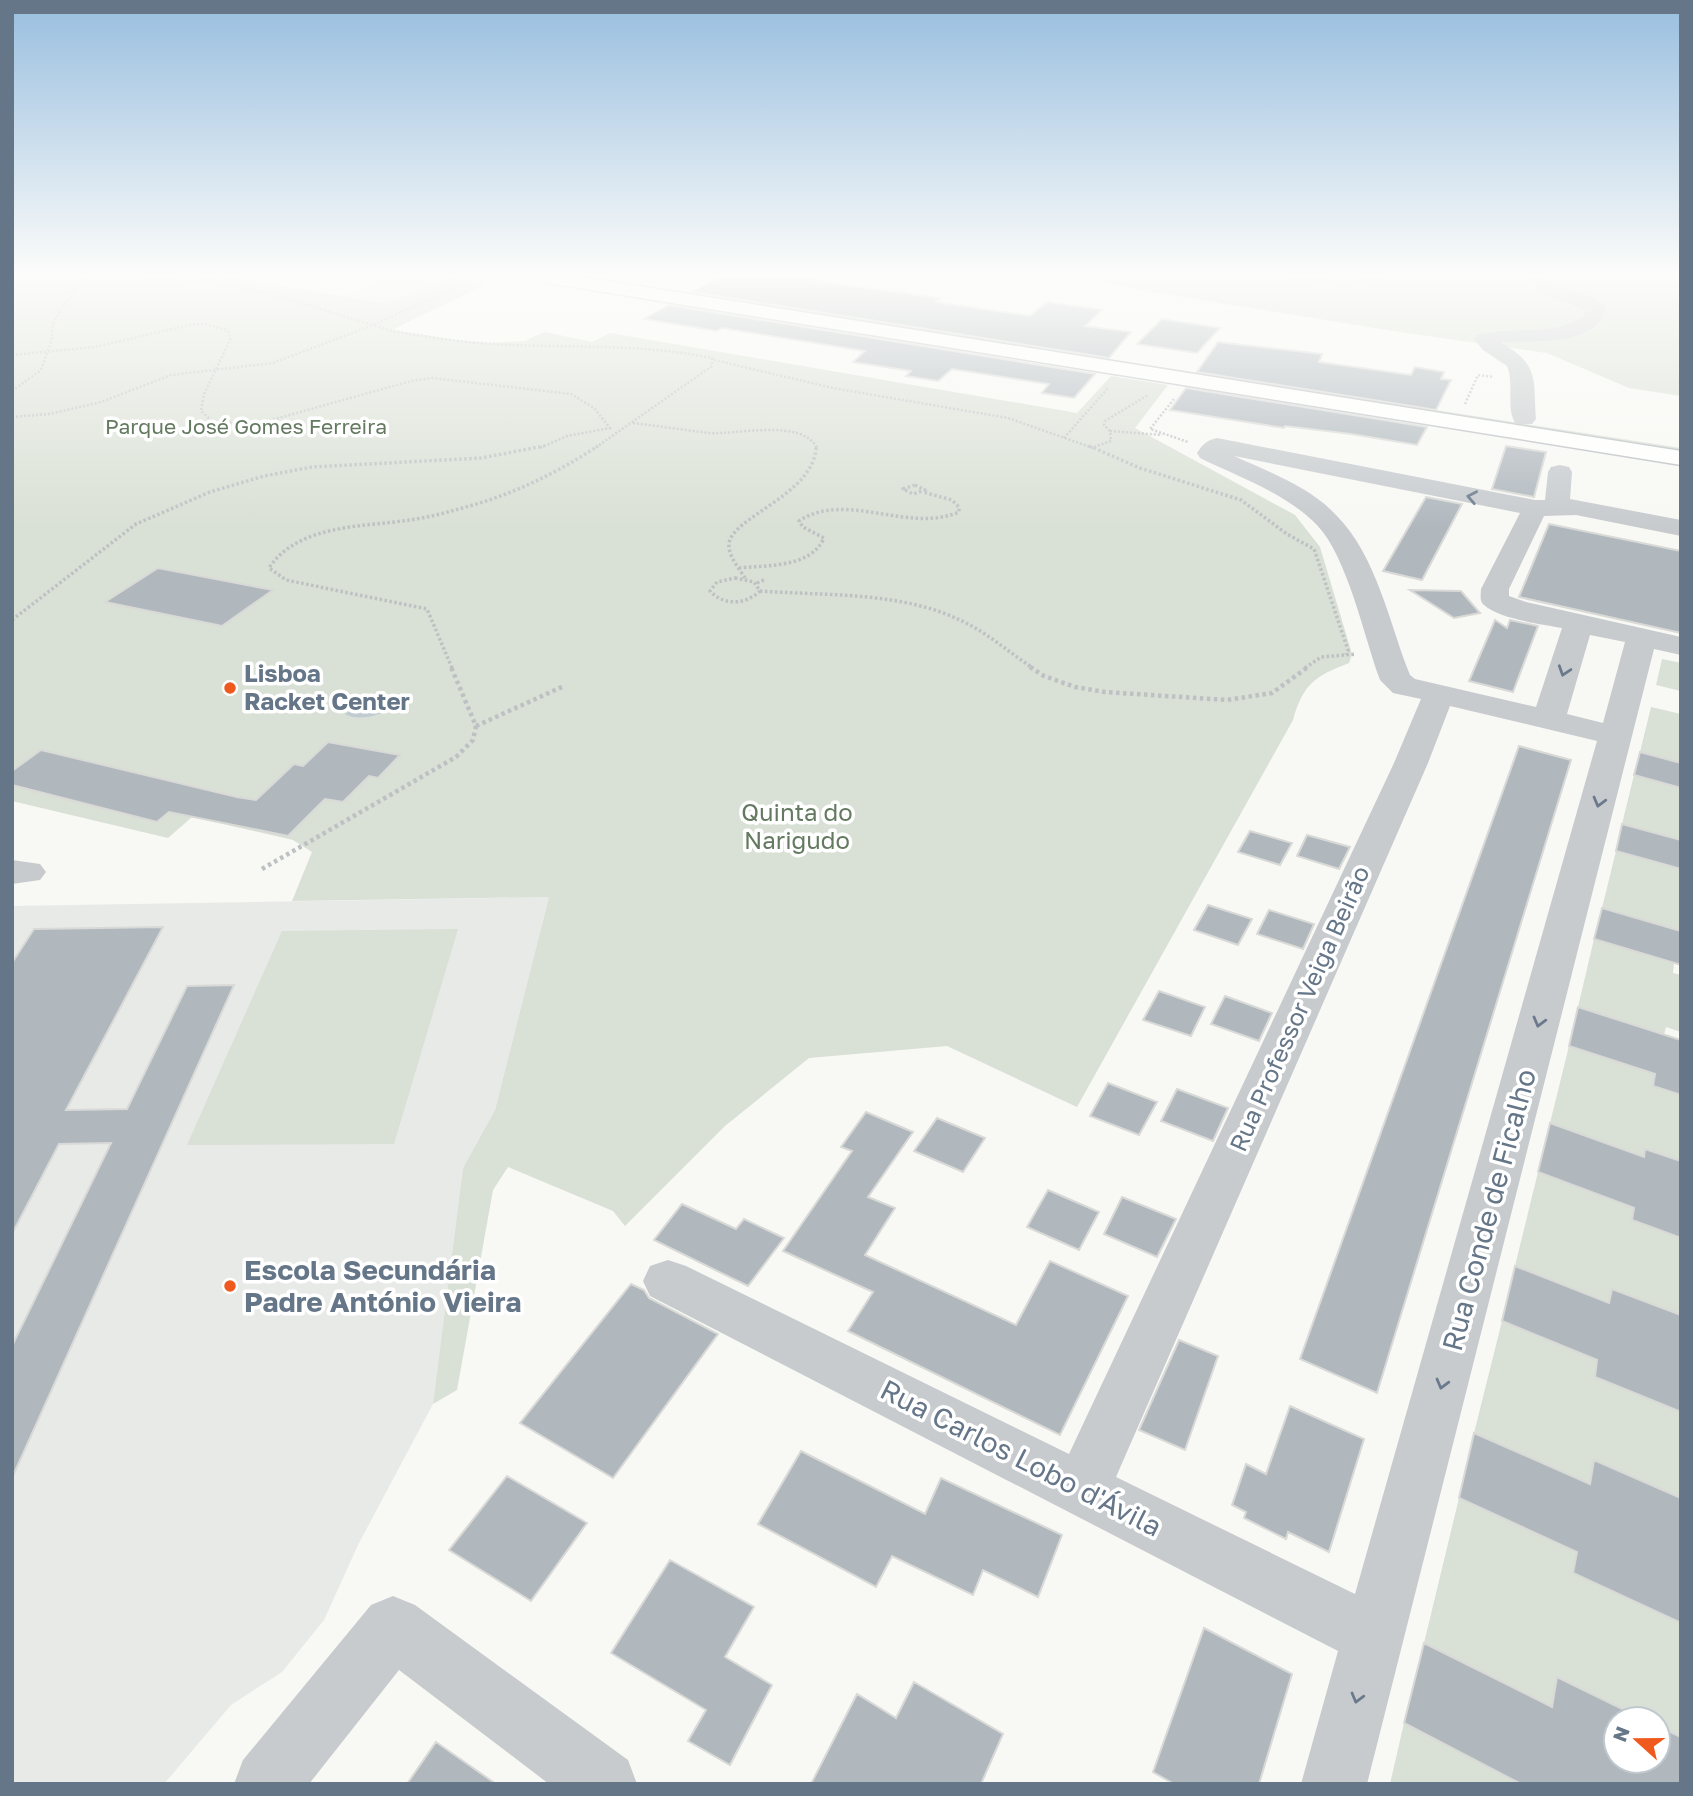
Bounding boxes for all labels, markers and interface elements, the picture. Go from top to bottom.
park label: Parque José Gomes Ferreira [105,413,387,439]
one-way arrow [1466,490,1478,505]
place label: Lisboa Racket Center [244,658,410,715]
one-way arrow [1558,664,1572,677]
marker: Lisboa Racket Center [222,680,238,696]
one-way arrow [1592,796,1607,808]
park label: Quinta do Narigudo [741,797,853,854]
street label: Rua Professor Veiga Beirão [1222,861,1375,1156]
one-way arrow [1533,1016,1548,1028]
street label: Rua Conde de Ficalho [1435,1065,1542,1354]
place label: Escola Secundária Padre António Vieira [244,1253,522,1318]
marker: Escola Secundária Padre António Vieira [222,1278,238,1294]
street label: Rua Carlos Lobo d'Ávila [875,1372,1167,1543]
one-way arrow [1436,1377,1450,1389]
one-way arrow [1351,1692,1366,1704]
north arrow [1602,1705,1672,1775]
text: N [1607,1723,1634,1745]

